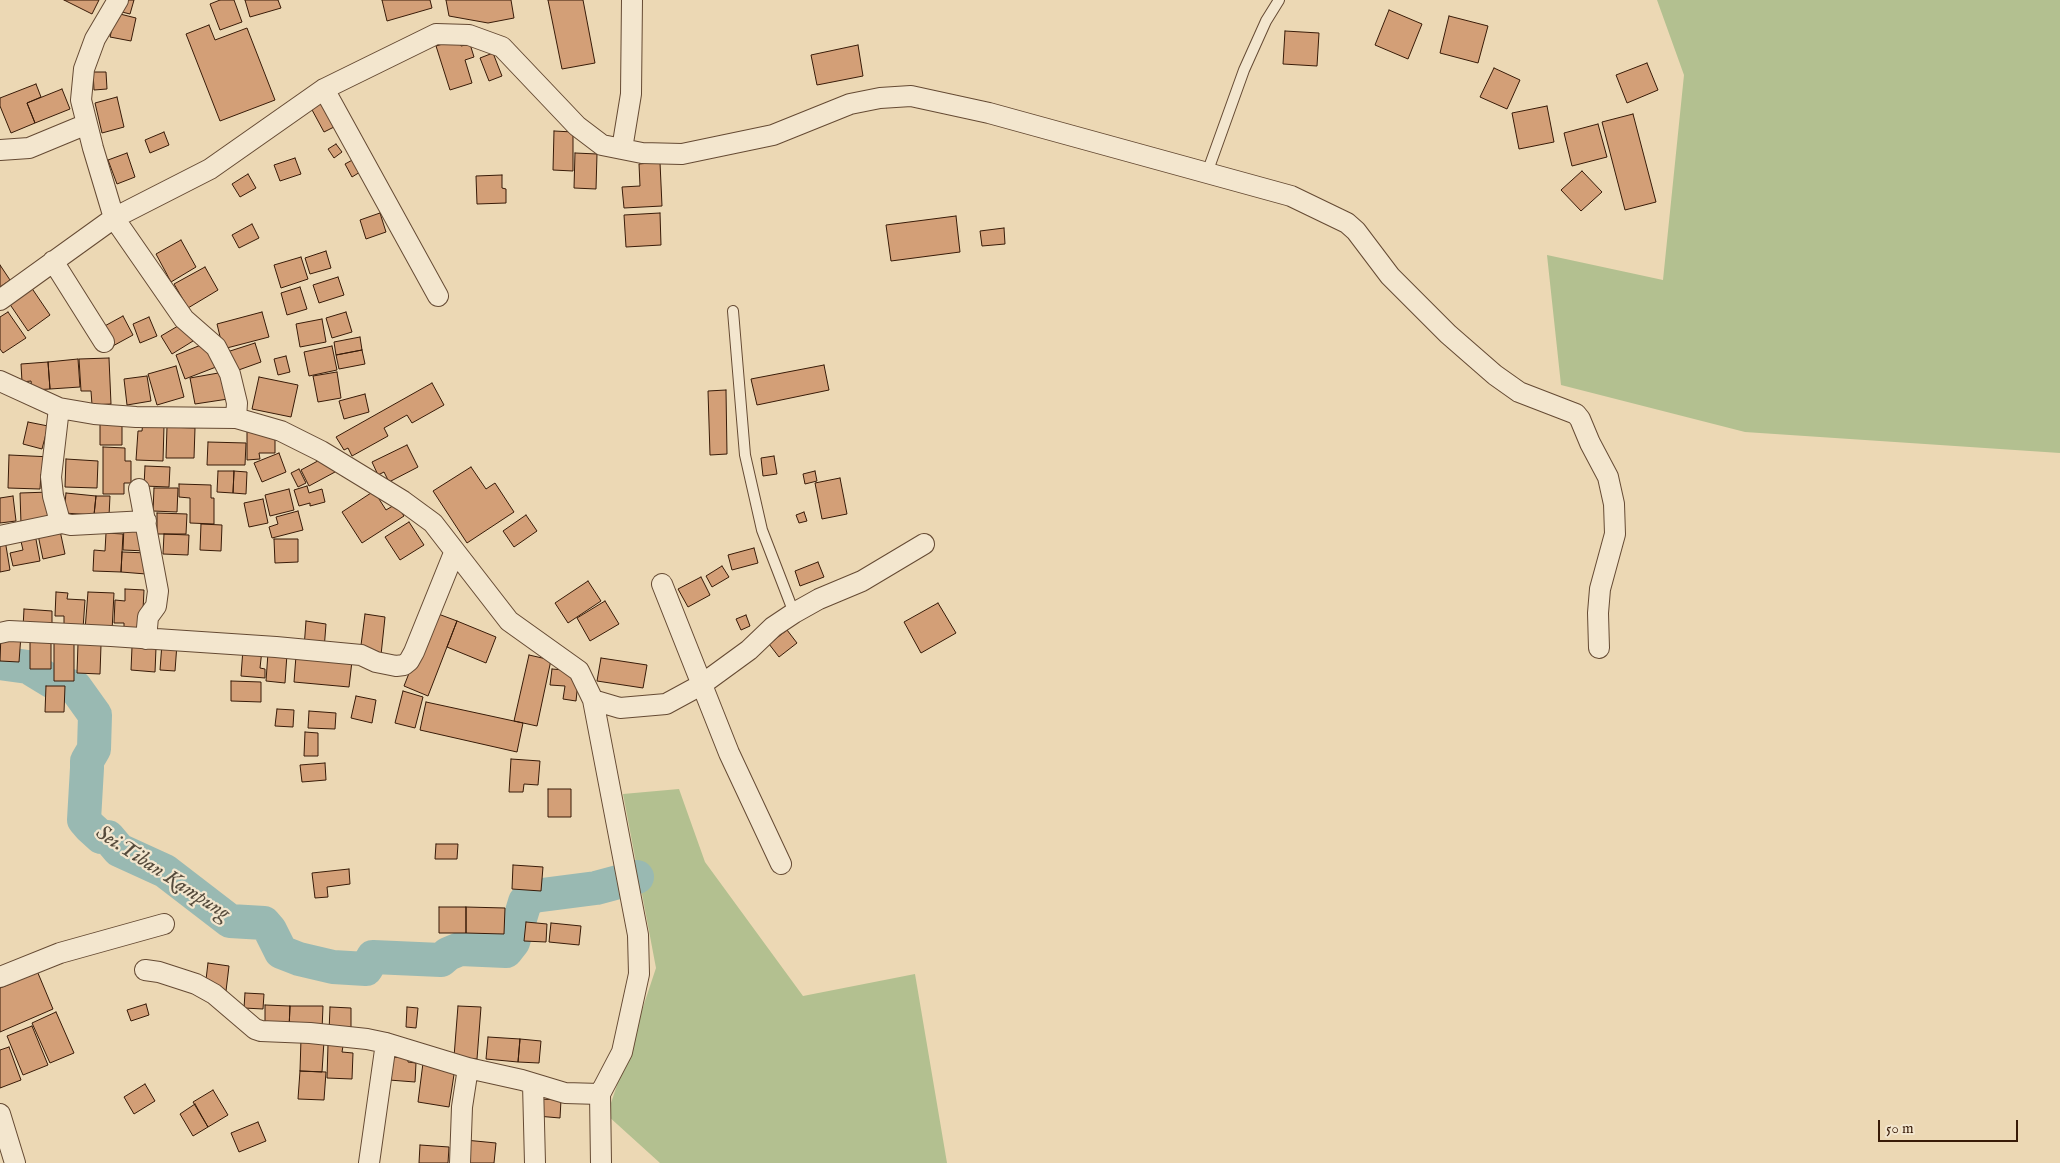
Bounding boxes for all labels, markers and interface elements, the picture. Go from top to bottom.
water label: Sei.Tiban Kampung [90,821,234,927]
scale bar [1880,1110,2020,1142]
text: 50 m [1886,1119,1914,1138]

